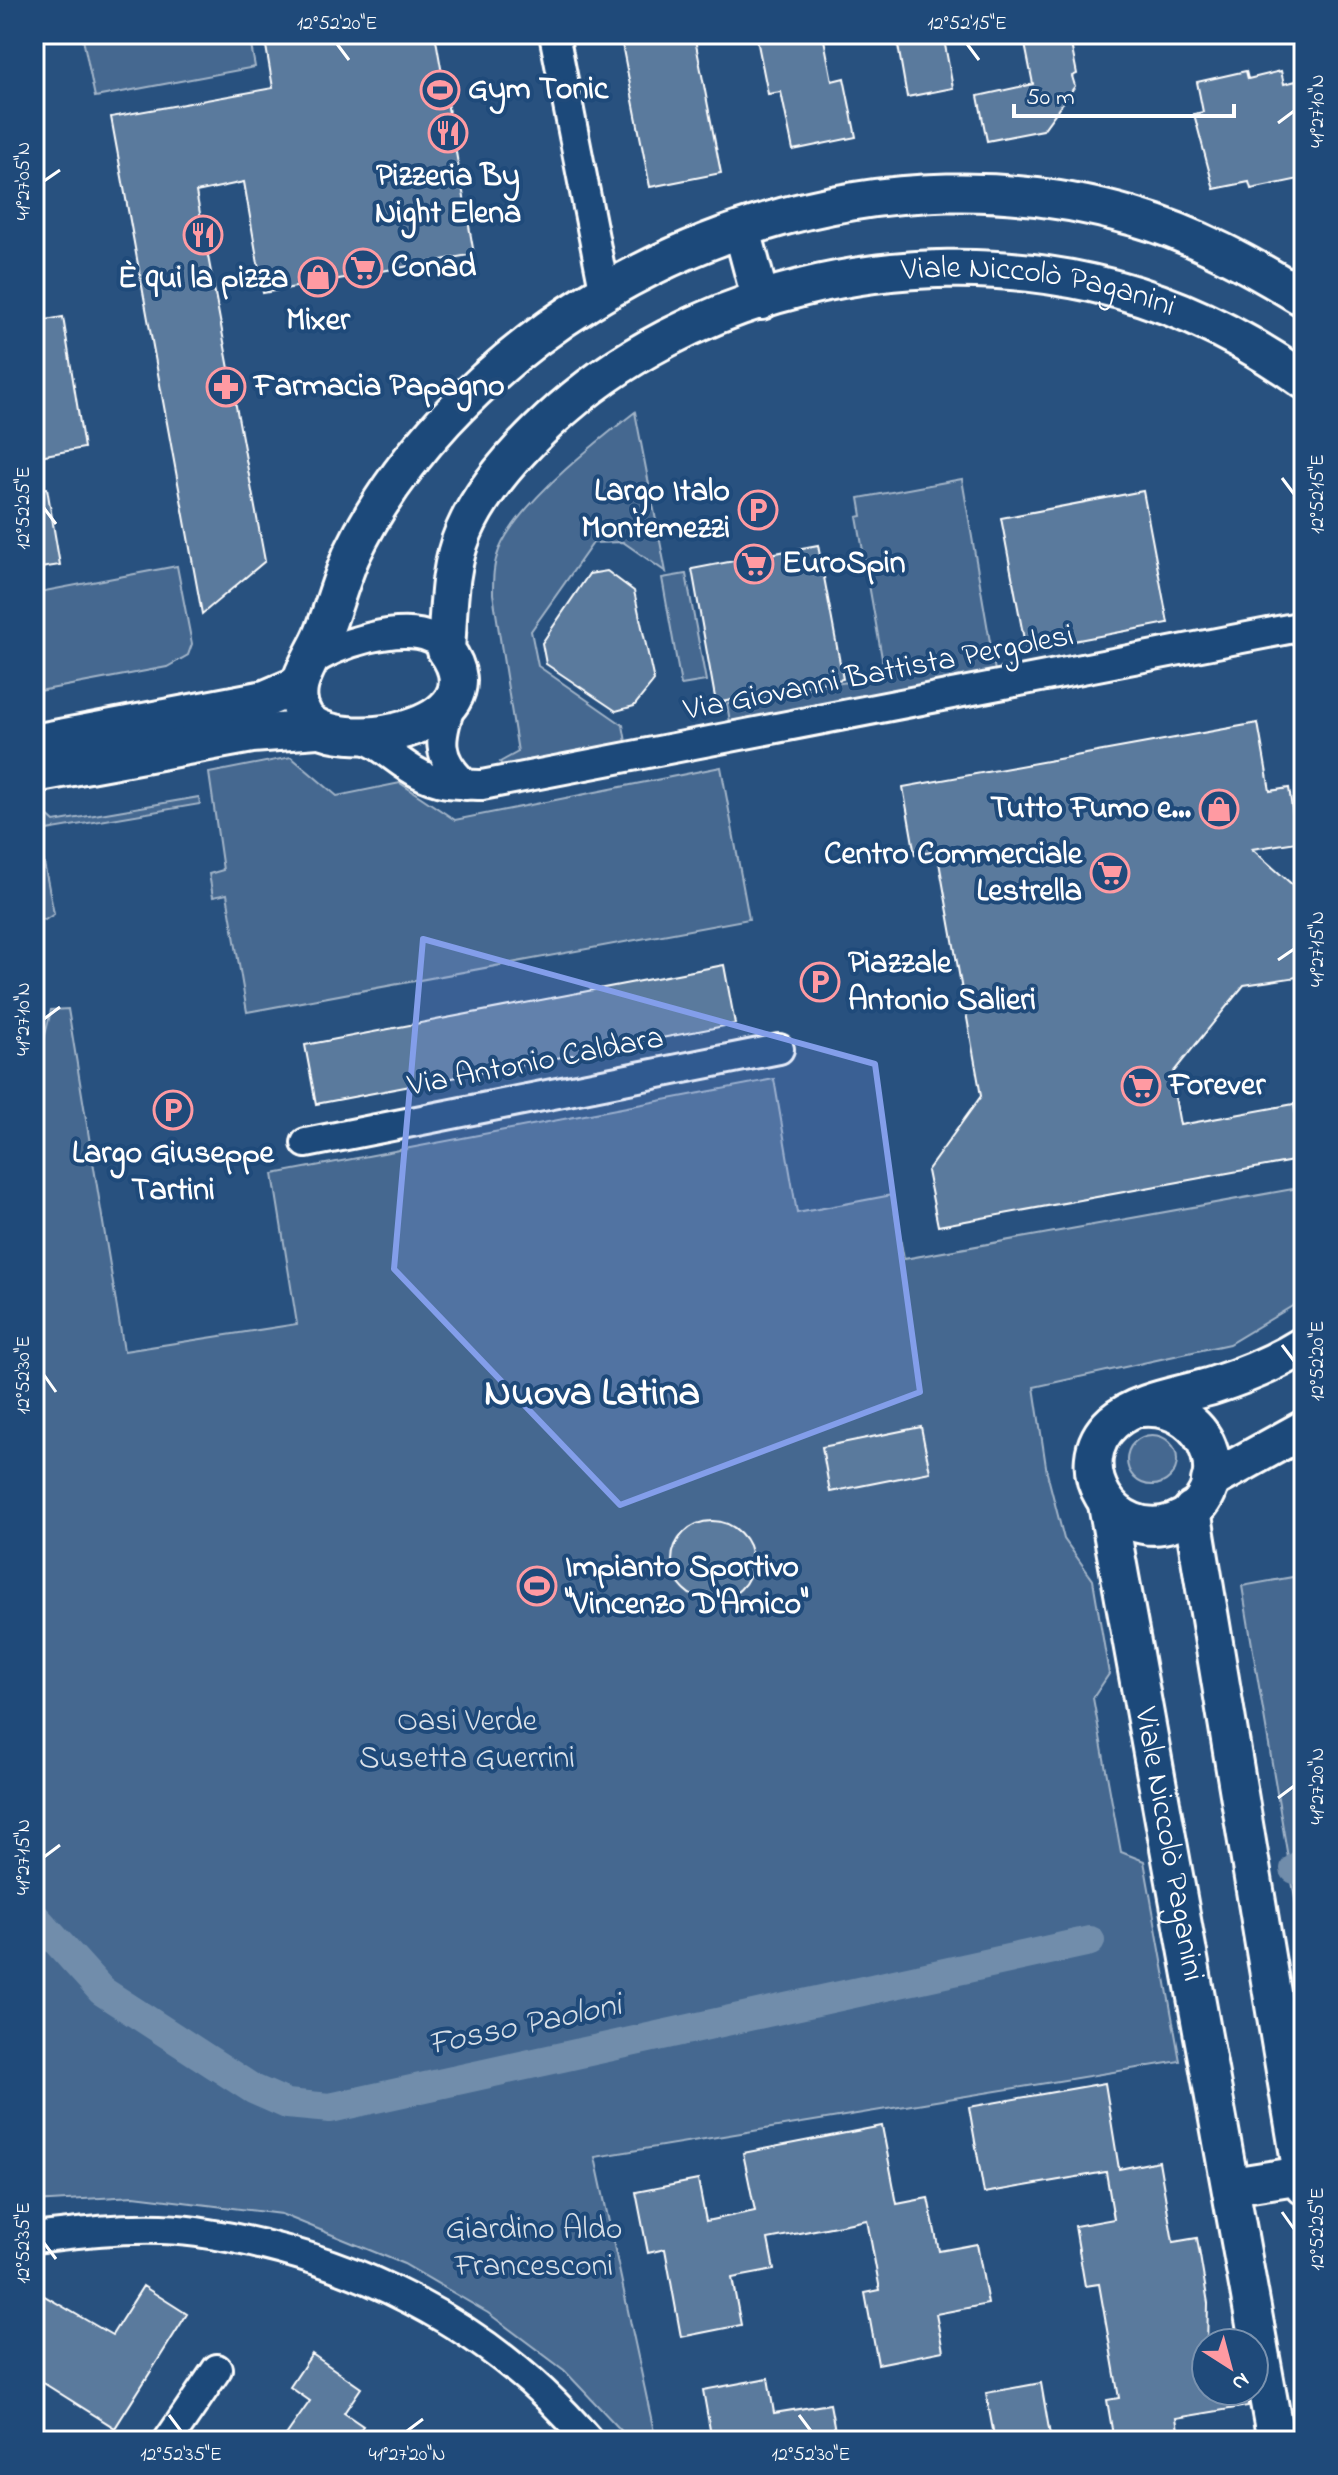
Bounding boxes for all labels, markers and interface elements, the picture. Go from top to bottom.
text: 12°52'20"E [297,10,377,39]
text: 12°52'15"E [927,10,1007,39]
place label: Gym Tonic [468,67,609,115]
scale bar [1014,68,1234,118]
sports icon: Gym Tonic [419,69,461,111]
text: 41°27'10"N [1304,74,1333,148]
text: 50 m [1026,81,1075,116]
restaurant icon: Pizzeria By Night Elena [427,112,469,154]
text: 41°27'05"N [10,142,39,220]
place label: Pizzeria By Night Elena [375,154,521,239]
restaurant icon: È qui la pizza [182,214,224,256]
place label: Conad [391,245,476,292]
street label: Viale Niccolò Paganini [899,245,1183,330]
supermarket icon: Conad [342,247,384,289]
place label: È qui la pizza [118,256,288,303]
shop icon: Mixer [297,256,339,298]
place label: Mixer [286,298,351,345]
place label: Farmacia Papagno [252,364,505,412]
pharmacy icon: Farmacia Papagno [205,366,247,408]
text: 12°52'15"E [1304,454,1333,534]
text: 12°52'25"E [10,466,39,550]
place label: Largo Italo Montemezzi [581,469,730,553]
parking icon: Largo Italo Montemezzi [737,489,779,531]
place label: EuroSpin [782,541,906,588]
supermarket icon: EuroSpin [733,543,775,585]
street label: Via Giovanni Battista Pergolesi [679,613,1078,735]
place label: Tutto Fumo e... [990,786,1191,833]
shop icon: Tutto Fumo e... [1198,788,1240,830]
place label: Centro Commerciale Lestrella [824,832,1084,916]
supermarket icon: Centro Commerciale Lestrella [1089,852,1131,894]
text: 41°27'15"N [1304,911,1333,987]
place label: Piazzale Antonio Salieri [848,941,1036,1025]
parking icon: Piazzale Antonio Salieri [799,961,841,1003]
text: 41°27'10"N [10,982,39,1056]
street label: Via Antonio Caldara [403,1015,668,1111]
place label: Forever [1167,1063,1266,1110]
supermarket icon: Forever [1120,1065,1162,1107]
parking icon: Largo Giuseppe Tartini [152,1089,194,1131]
place label: Largo Giuseppe Tartini [72,1131,276,1215]
text: 12°52'20"E [1304,1321,1333,1401]
text: 12°52'30"E [10,1336,39,1414]
district label: Nuova Latina [484,1365,700,1424]
place label: Impianto Sportivo "Vincenzo D'Amico" [564,1545,809,1629]
sports icon: Impianto Sportivo "Vincenzo D'Amico" [516,1565,558,1607]
park label: Oasi Verde Susetta Guerrini [359,1699,575,1783]
street label: Viale Niccolò Paganini [1120,1703,1216,1985]
text: 41°27'20"N [1304,1748,1333,1825]
text: 41°27'15"N [10,1819,39,1895]
water label: Fosso Paoloni [424,1981,629,2071]
text: 12°52'25"E [1304,2187,1333,2271]
text: 12°52'35"E [10,2202,39,2284]
park label: Giardino Aldo Francesconi [446,2207,622,2291]
north arrow [1190,2327,1270,2407]
text: N [1225,2363,1255,2398]
text: 12°52'35"E [140,2441,222,2470]
text: 41°27'20"N [369,2441,446,2470]
text: 12°52'30"E [772,2441,850,2470]

